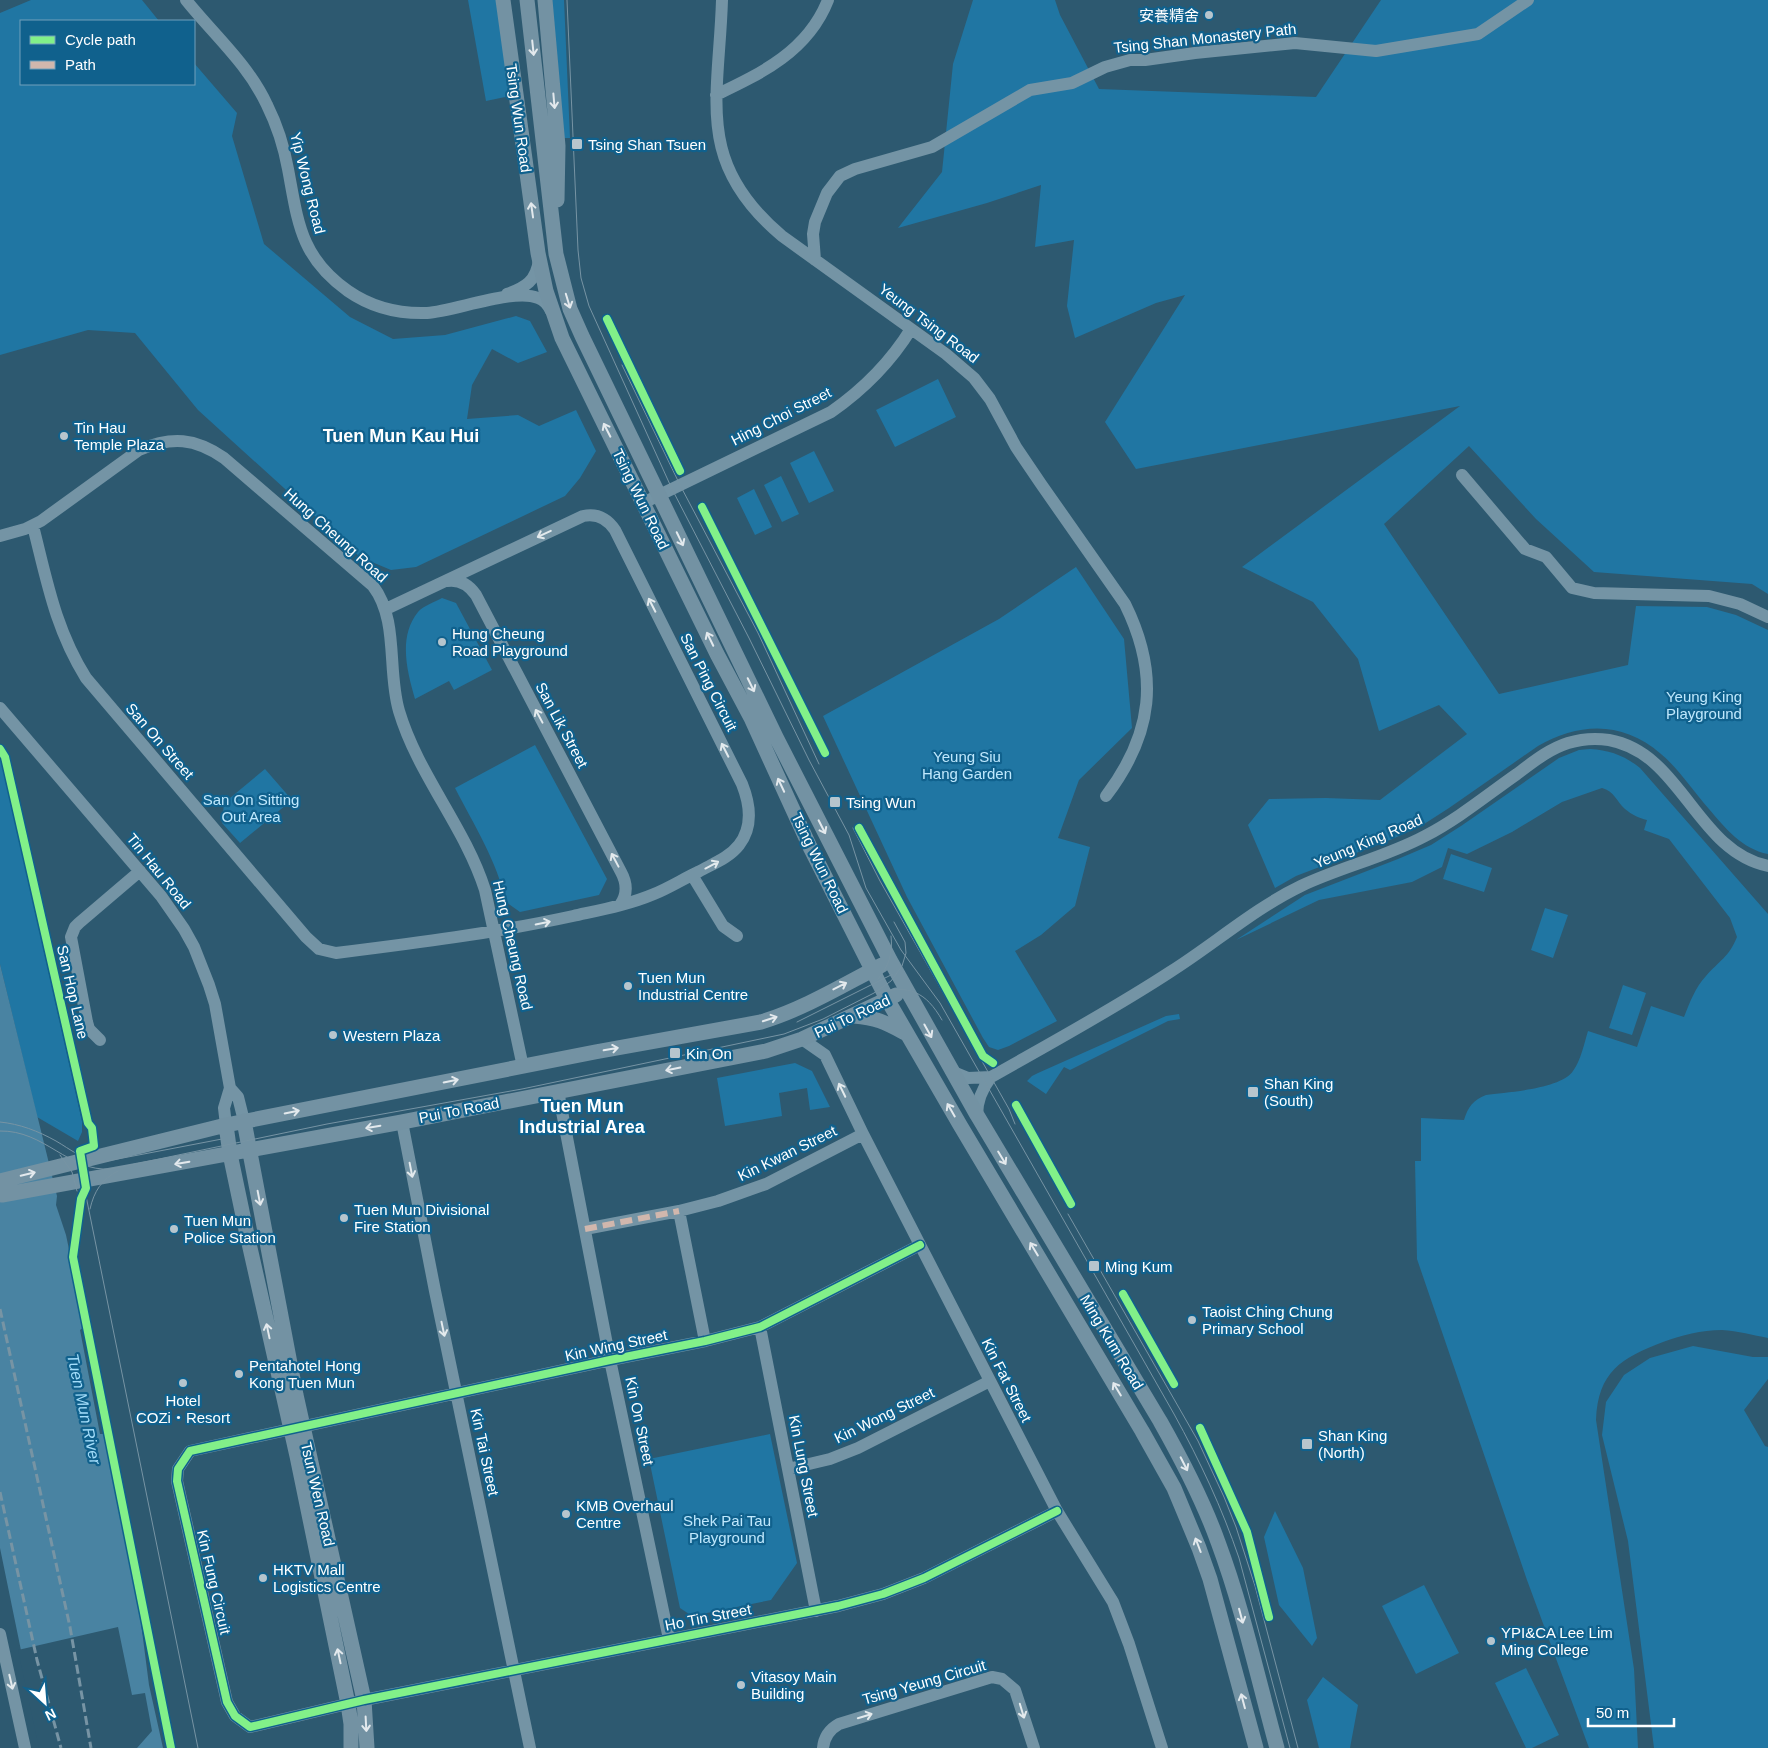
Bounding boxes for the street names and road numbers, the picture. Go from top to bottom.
street label: Tsing Shan Monastery Path [1113,20,1297,56]
street label: Tsing Wun Road [503,62,535,174]
street label: Yip Wong Road [287,130,329,236]
street label: Yeung Tsing Road [876,280,982,366]
street label: Hing Choi Street [728,383,835,449]
street label: Tsing Wun Road [609,446,673,552]
street label: Hung Cheung Road [281,484,391,586]
street label: San Ping Circuit [677,630,741,735]
street label: San Lik Street [532,679,592,771]
street label: San On Street [122,700,198,783]
street label: Tsing Wun Road [788,810,852,916]
street label: Yeung King Road [1311,810,1425,872]
street label: Tin Hau Road [123,830,195,912]
street label: Hung Cheung Road [490,878,536,1012]
street label: San Hop Lane [54,943,92,1041]
street label: Pui To Road [811,991,893,1041]
street label: Pui To Road [417,1094,501,1126]
street label: Kin Kwan Street [735,1121,840,1184]
street label: Ming Kum Road [1077,1292,1147,1392]
street label: Kin Wing Street [563,1326,670,1364]
street label: Kin Fat Street [979,1335,1036,1425]
street label: Kin On Street [622,1375,658,1468]
street label: Kin Wong Street [831,1383,937,1447]
street label: Kin Tai Street [467,1407,503,1498]
street label: Kin Lung Street [786,1414,822,1519]
street label: Tsun Wen Road [298,1440,338,1548]
street label: Kin Fung Circuit [194,1528,234,1637]
street label: Ho Tin Street [663,1600,753,1634]
street label: Tsing Yeung Circuit [860,1656,988,1708]

